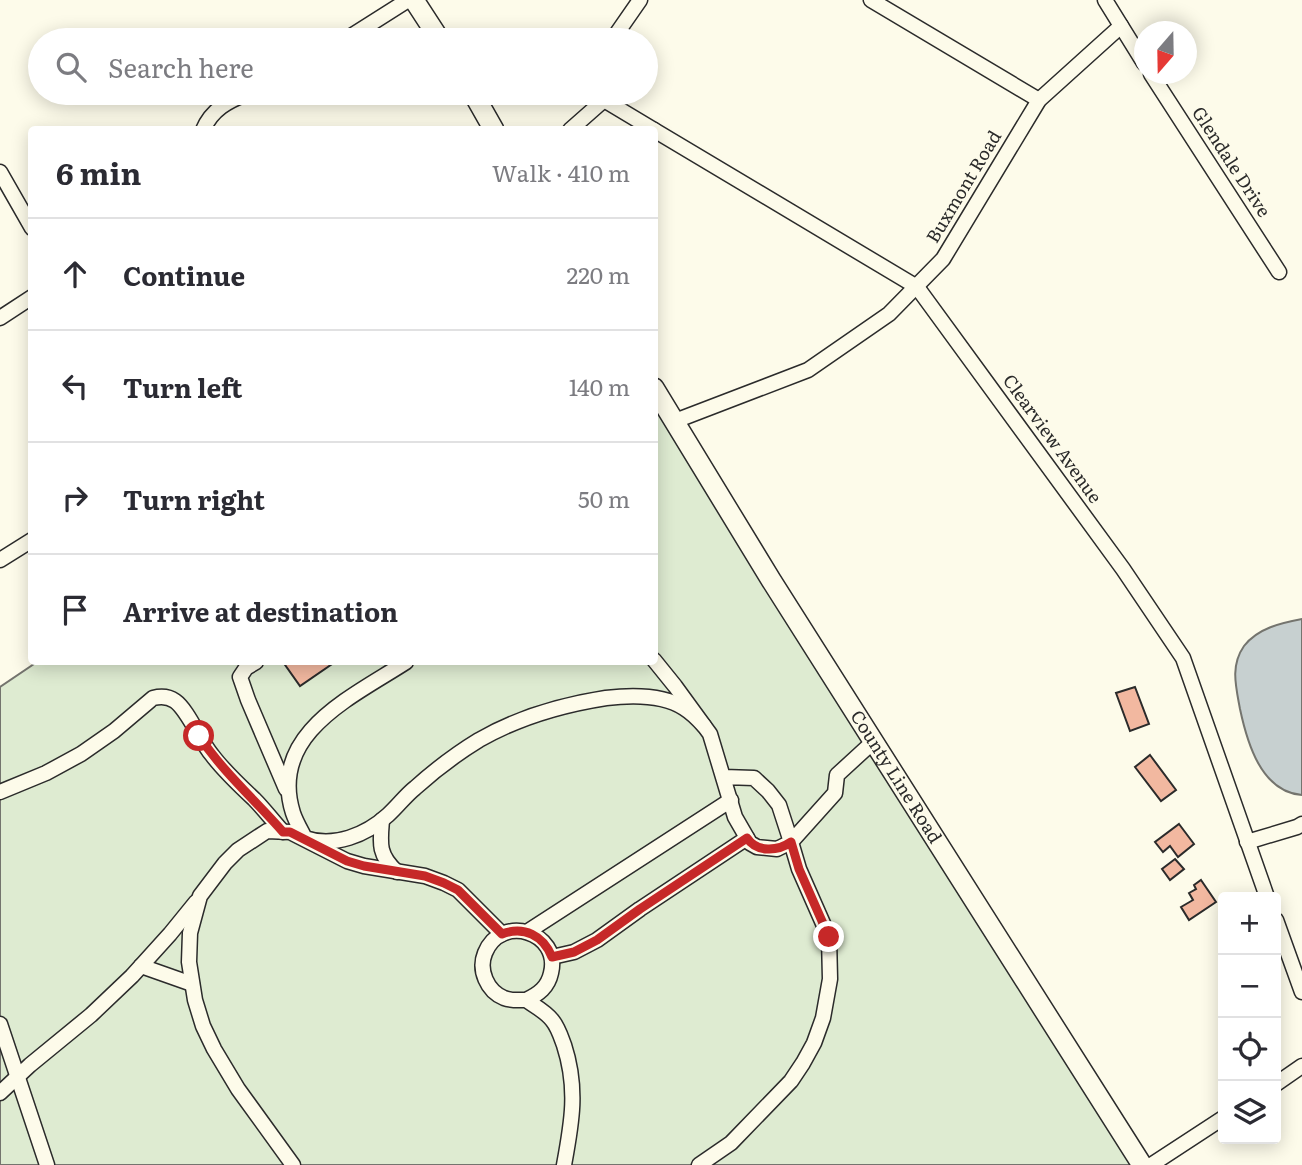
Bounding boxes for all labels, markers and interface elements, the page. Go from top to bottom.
north arrow [1134,21,1197,84]
search box [28,28,658,105]
text: Search here [108,47,254,86]
icon: search [52,48,90,86]
street label: Glendale Drive [1186,101,1278,222]
street label: Buxmont Road [918,125,1007,248]
text: 6 min [56,150,141,194]
text: Walk · 410 m [492,155,630,189]
icon: ahead [56,255,94,293]
text: Continue [123,255,245,294]
text: 220 m [566,257,630,291]
icon: left [56,367,94,405]
text: Turn left [123,367,242,406]
street label: Clearview Avenue [997,368,1109,508]
text: 140 m [569,369,630,403]
icon: right [56,479,94,517]
text: Turn right [123,479,265,518]
text: 50 m [578,481,630,515]
icon: arrive [56,591,94,629]
text: Arrive at destination [123,591,398,630]
street label: County Line Road [845,704,950,848]
route start [183,720,214,751]
map controls [1218,892,1281,1144]
button: + [1218,892,1281,955]
route end [813,921,844,952]
button: − [1218,955,1281,1018]
button: locate [1218,1018,1281,1081]
button: layers [1218,1081,1281,1144]

